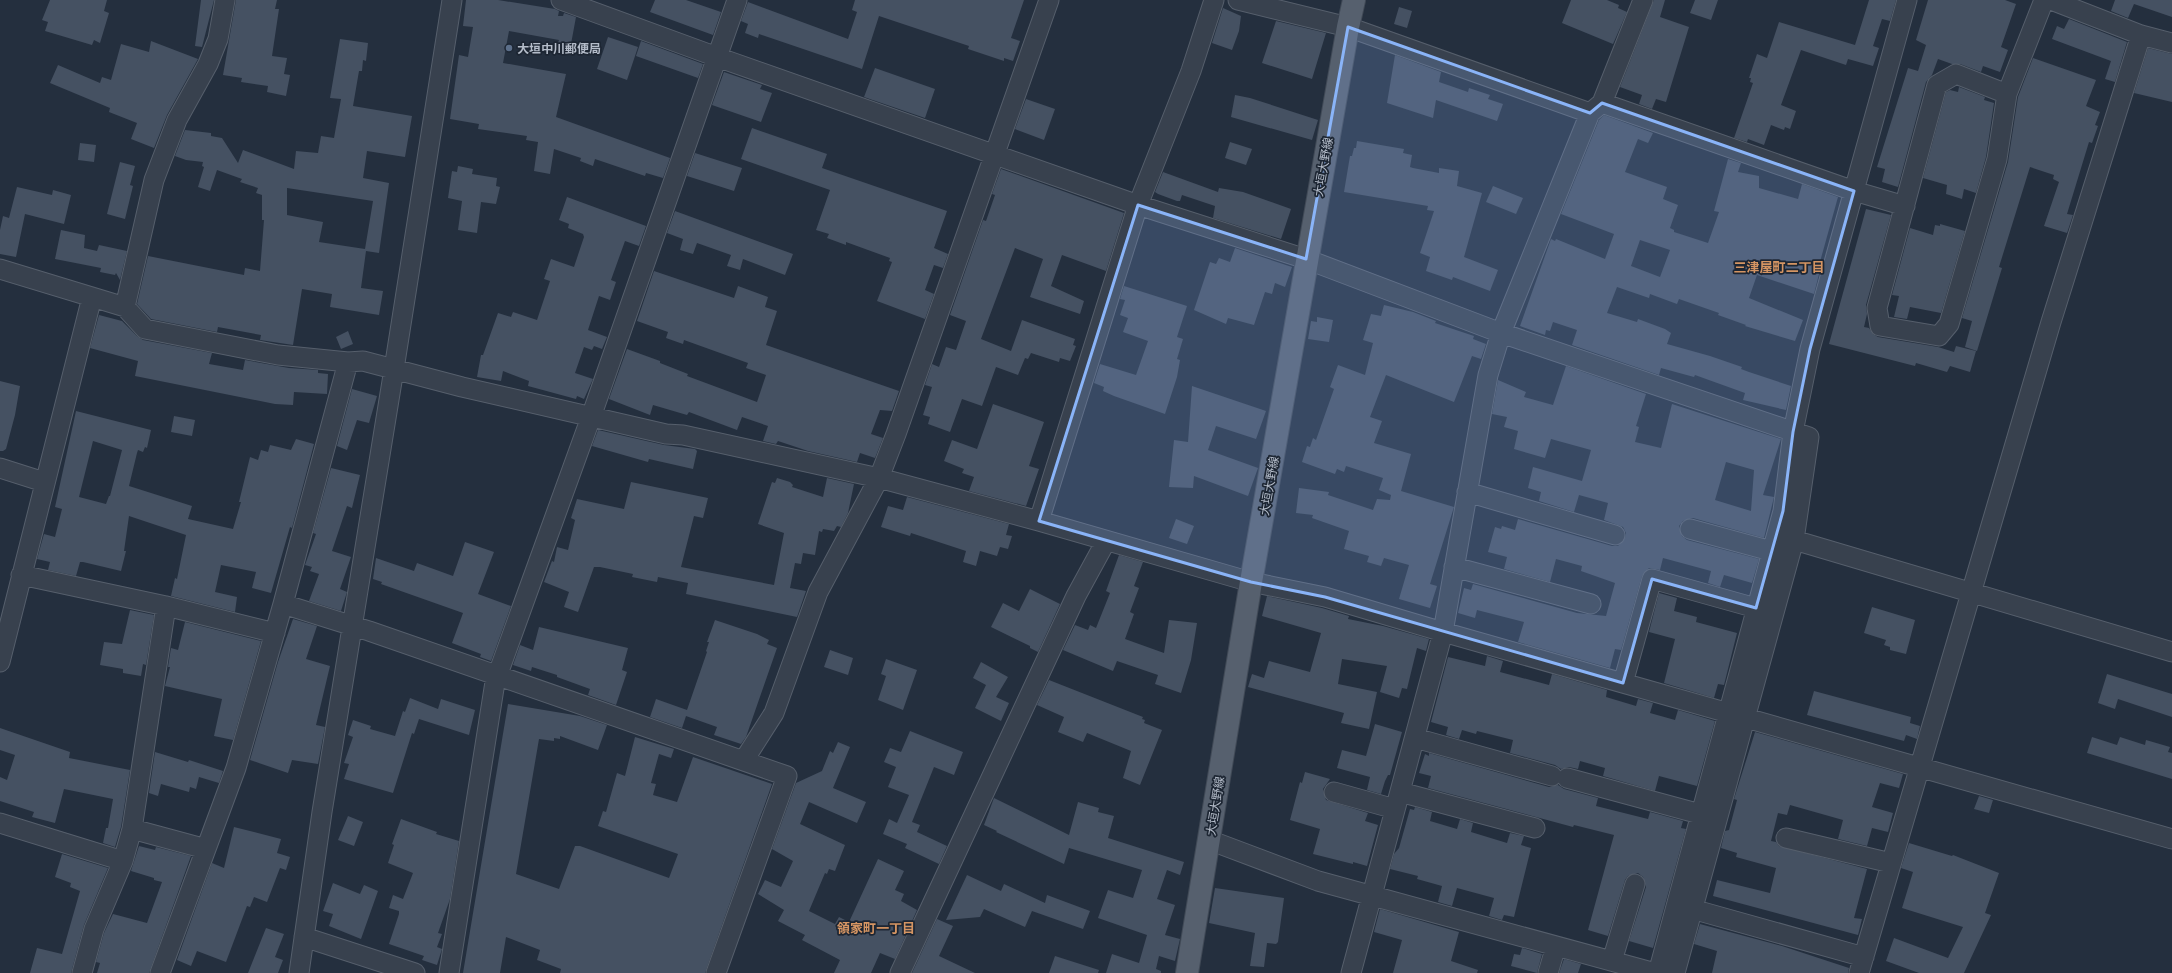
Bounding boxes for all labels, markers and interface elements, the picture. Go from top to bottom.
place label: 大垣中川郵便局 [517,41,601,56]
marker: 大垣中川郵便局 [504,43,514,53]
street label: 大垣大野線 [1310,136,1336,198]
district label: 三津屋町二丁目 [1733,259,1825,275]
street label: 大垣大野線 [1256,455,1282,517]
street label: 大垣大野線 [1203,775,1227,837]
district label: 領家町一丁目 [837,920,915,936]

